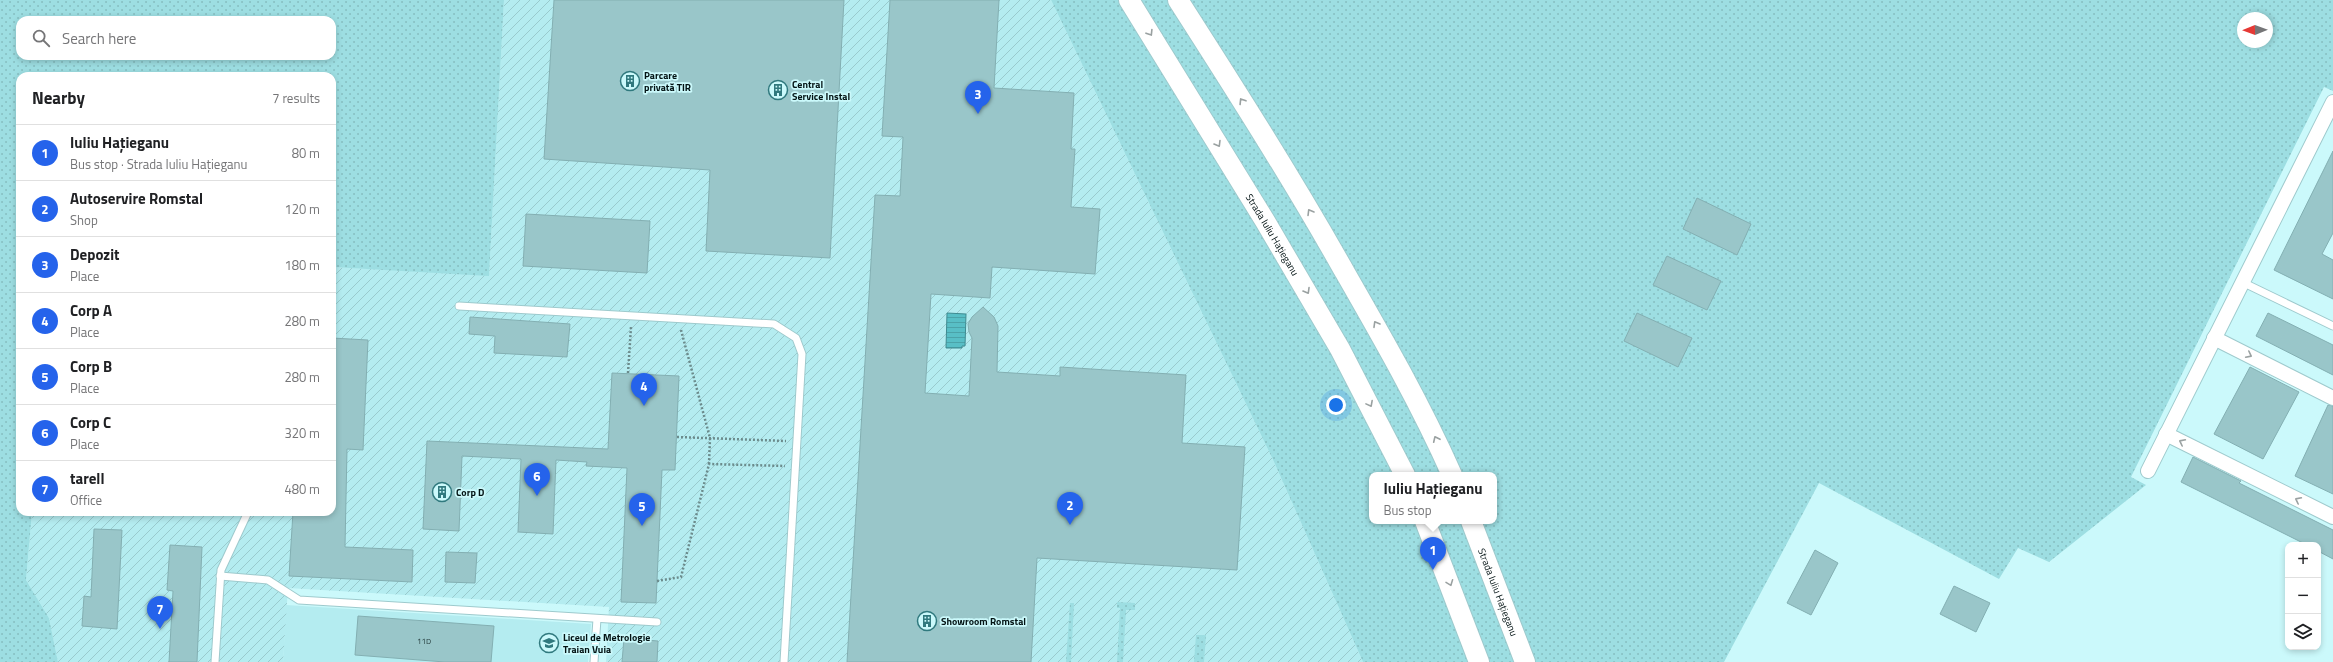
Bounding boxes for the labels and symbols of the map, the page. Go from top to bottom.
north arrow [2237,12,2273,48]
one-way arrow [1145,29,1153,36]
place label: Parcare privată TIR [644,68,691,95]
building icon: Parcare privată TIR [619,70,641,92]
place label: Central Service Instal [792,77,850,104]
building icon: Central Service Instal [767,79,789,101]
pin: 3 [965,81,991,114]
one-way arrow [1239,98,1247,105]
one-way arrow [1214,140,1221,147]
street label: Strada Iuliu Hațieganu [1242,191,1302,279]
one-way arrow [1307,209,1314,216]
one-way arrow [1302,287,1309,294]
one-way arrow [1373,321,1380,328]
one-way arrow [2245,350,2252,358]
pin: 4 [631,373,657,406]
your location [1326,395,1346,415]
one-way arrow [1366,400,1373,408]
one-way arrow [1433,436,1441,444]
one-way arrow [2179,439,2186,446]
pin: 6 [524,463,550,496]
building icon: Corp D [431,481,453,503]
place label: Corp D [456,485,484,500]
pin: 2 [1057,492,1083,525]
pin: 5 [629,493,655,526]
one-way arrow [2295,497,2302,505]
pin: 1 [1420,537,1446,570]
street label: Strada Iuliu Hațieganu [1474,546,1521,638]
one-way arrow [1445,580,1453,587]
pin: 7 [147,596,173,629]
building icon: Showroom Romstal [916,610,938,632]
place label: Showroom Romstal [941,614,1026,629]
place label: Liceul de Metrologie Traian Vuia [563,630,650,657]
school or university icon: Liceul de Metrologie Traian Vuia [538,632,560,654]
house number: 11D [417,635,431,647]

